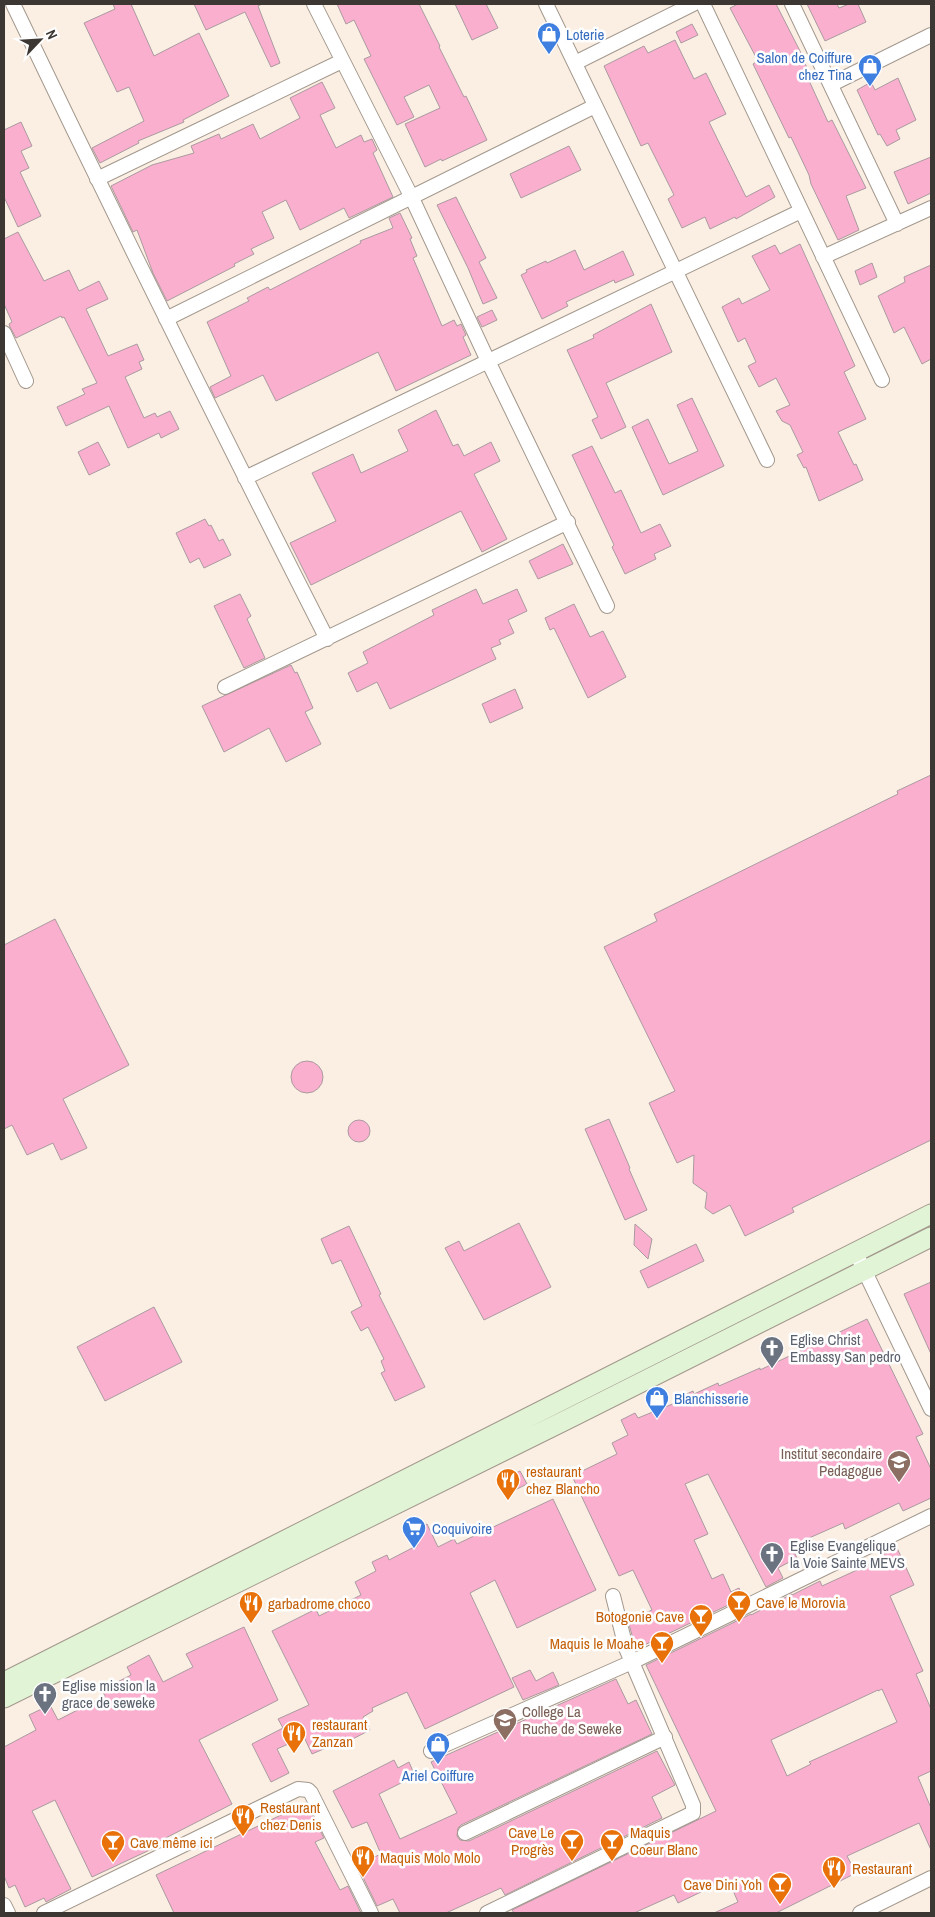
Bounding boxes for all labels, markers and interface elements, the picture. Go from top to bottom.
north arrow [15,15,65,65]
shop icon: Loterie [536,21,562,55]
place label: Loterie [566,24,604,45]
text: N [42,27,62,42]
place label: Salon de Coiffure chez Tina [756,47,852,85]
shop icon: Salon de Coiffure chez Tina [857,53,883,87]
place label: Eglise Christ Embassy San pedro [790,1329,901,1367]
church icon: Eglise Christ Embassy San pedro [759,1335,785,1369]
shop icon: Blanchisserie [644,1385,670,1419]
place label: Blanchisserie [674,1388,749,1409]
place label: Institut secondaire Pedagogue [781,1443,882,1481]
school or university icon: Institut secondaire Pedagogue [886,1449,912,1483]
place label: restaurant chez Blancho [526,1461,600,1499]
restaurant icon: restaurant chez Blancho [495,1467,521,1501]
supermarket icon: Coquivoire [401,1515,427,1549]
place label: Coquivoire [432,1518,492,1539]
place label: Eglise Evangelique la Voie Sainte MEVS [790,1535,905,1573]
church icon: Eglise Evangelique la Voie Sainte MEVS [759,1541,785,1575]
bar icon: Cave le Morovia [726,1589,752,1623]
restaurant icon: garbadrome choco [238,1590,264,1624]
place label: Cave le Morovia [756,1592,846,1613]
place label: garbadrome choco [268,1593,371,1614]
bar icon: Botogonie Cave [688,1603,714,1637]
place label: Botogonie Cave [596,1606,684,1627]
bar icon: Maquis le Moahe [649,1630,675,1664]
place label: Maquis le Moahe [550,1633,644,1654]
place label: Eglise mission la grace de seweke [62,1675,156,1713]
church icon: Eglise mission la grace de seweke [32,1681,58,1715]
place label: College La Ruche de Seweke [522,1701,622,1739]
school or university icon: College La Ruche de Seweke [492,1707,518,1741]
place label: restaurant Zanzan [312,1714,368,1752]
restaurant icon: restaurant Zanzan [281,1720,307,1754]
shop icon: Ariel Coiffure [425,1731,451,1765]
place label: Ariel Coiffure [401,1765,474,1786]
place label: Restaurant chez Denis [260,1797,322,1835]
restaurant icon: Restaurant chez Denis [230,1803,256,1837]
place label: Cave Le Progrès [508,1822,554,1860]
place label: Maquis Coeur Blanc [630,1822,698,1860]
bar icon: Cave Le Progrès [559,1828,585,1862]
bar icon: Maquis Coeur Blanc [599,1828,625,1862]
bar icon: Cave même ici [100,1829,126,1863]
place label: Cave même ici [130,1832,213,1853]
restaurant icon: Maquis Molo Molo [350,1844,376,1878]
place label: Maquis Molo Molo [380,1847,481,1868]
restaurant icon: Restaurant [821,1855,847,1889]
place label: Restaurant [852,1858,913,1879]
bar icon: Cave Dini Yoh [767,1871,793,1905]
place label: Cave Dini Yoh [683,1874,762,1895]

